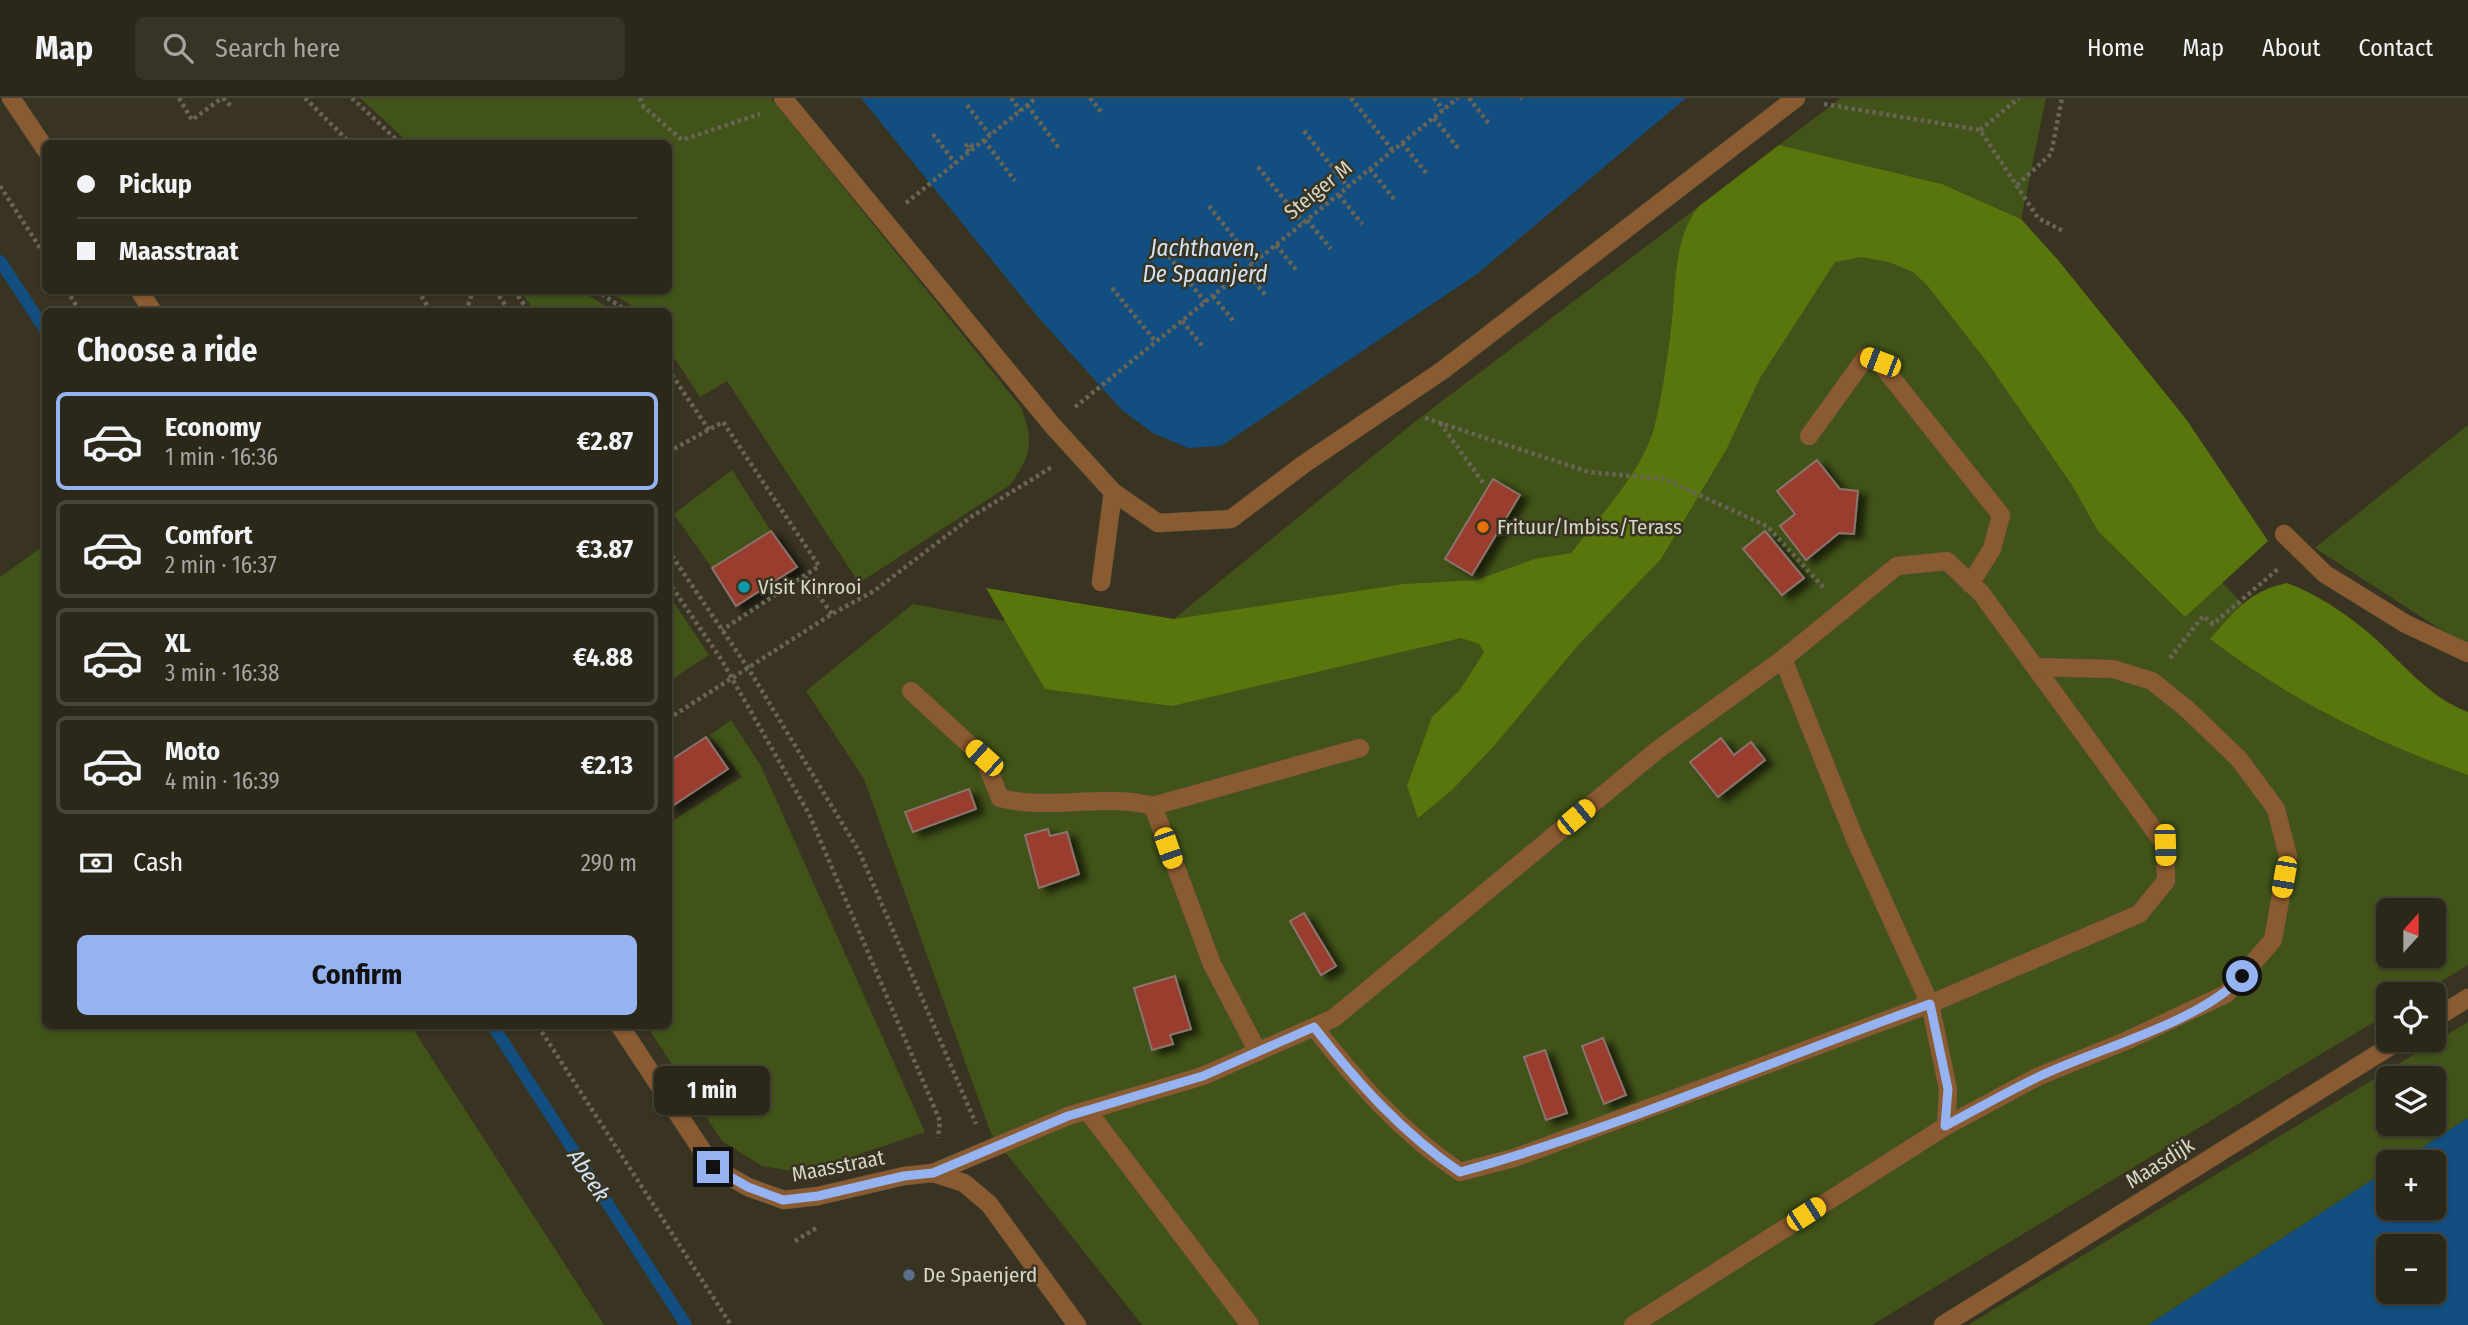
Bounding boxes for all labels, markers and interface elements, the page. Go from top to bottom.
search box [135,17,625,80]
text: Map [35,28,93,68]
icon: search [159,29,197,67]
text: Search here [215,33,340,64]
text: Home [2087,34,2144,62]
text: Map [2182,34,2224,62]
text: About [2262,34,2320,62]
text: Contact [2358,34,2433,62]
street label: Steiger M [1279,155,1357,225]
text: Pickup [119,169,192,200]
water label: Jachthaven, De Spaanjerd [1142,234,1268,288]
text: Maasstraat [119,236,239,267]
text: Choose a ride [77,331,258,369]
car [1857,345,1904,379]
icon: car [81,410,144,473]
text: Economy [165,412,261,443]
text: €2.87 [577,426,633,457]
text: 1 min · 16:36 [165,443,278,471]
place label: Frituur/Imbiss/Terass [1497,514,1682,540]
icon: car [81,518,144,581]
marker: Frituur/Imbiss/Terass [1475,519,1491,535]
text: Comfort [165,520,253,551]
text: €3.87 [576,534,633,565]
text: 2 min · 16:37 [165,551,277,579]
place label: Visit Kinrooi [758,574,862,600]
marker: Visit Kinrooi [736,579,752,595]
icon: car [81,626,144,689]
text: XL [165,628,191,659]
text: €4.88 [573,642,633,673]
text: 3 min · 16:38 [165,659,279,687]
icon: car [81,734,144,797]
text: Moto [165,736,220,767]
car [962,736,1007,780]
text: €2.13 [581,750,633,781]
text: 4 min · 16:39 [165,767,280,795]
car [1554,795,1599,839]
car [2154,824,2177,866]
car [1152,825,1185,871]
icon: cash [77,844,115,882]
text: Cash [133,847,183,878]
text: 290 m [581,849,637,877]
car [2271,854,2298,900]
north arrow [2376,898,2446,968]
map controls [2376,898,2446,1304]
button: Confirm [77,935,637,1015]
route start [2226,960,2258,992]
button: locate [2376,982,2446,1052]
callout: 1 min [655,1066,771,1114]
button: layers [2376,1066,2446,1136]
text: 1 min [687,1076,737,1104]
street label: Maasdijk [2121,1132,2199,1194]
water label: Abeek [561,1143,616,1207]
street label: Maasstraat [789,1144,887,1188]
button: + [2376,1150,2446,1220]
route end [697,1151,729,1183]
car [1783,1194,1830,1234]
button: − [2376,1234,2446,1304]
place label: De Spaenjerd [923,1262,1037,1288]
marker: De Spaenjerd [901,1267,917,1283]

